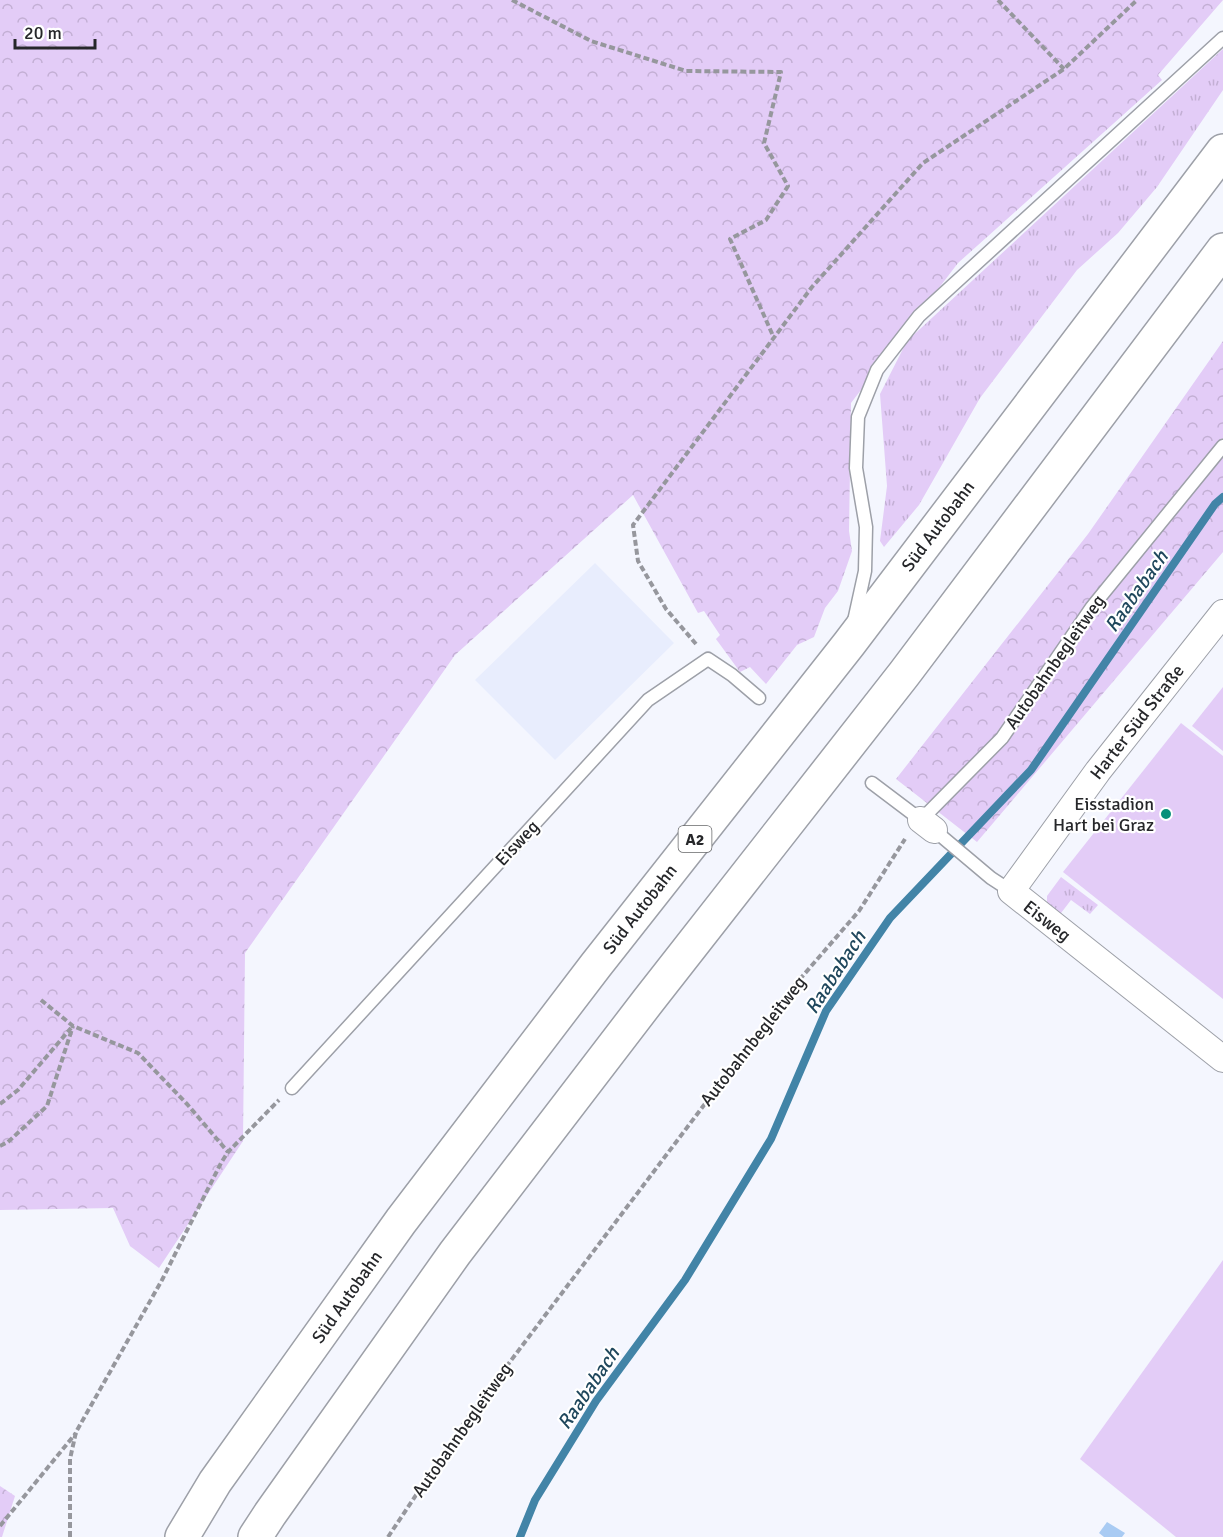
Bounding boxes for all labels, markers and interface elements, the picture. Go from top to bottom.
scale bar [15,12,94,50]
text: 20 m [24,22,62,44]
street label: Süd Autobahn [897,476,979,576]
water label: Raababach [1099,545,1174,637]
street label: Autobahnbegleitweg [1000,591,1110,733]
street label: Harter Süd Straße [1085,660,1189,784]
place label: Eisstadion Hart bei Graz [1053,793,1154,836]
marker: Eisstadion Hart bei Graz [1159,807,1173,821]
street label: Eisweg [490,816,544,870]
road number: A2 [678,826,712,852]
street label: Süd Autobahn [598,860,682,958]
street label: Eisweg [1019,896,1075,946]
water label: Raababach [799,925,872,1018]
street label: Autobahnbegleitweg [695,972,811,1110]
street label: Süd Autobahn [307,1247,387,1347]
water label: Raababach [552,1342,626,1434]
street label: Autobahnbegleitweg [407,1359,517,1501]

